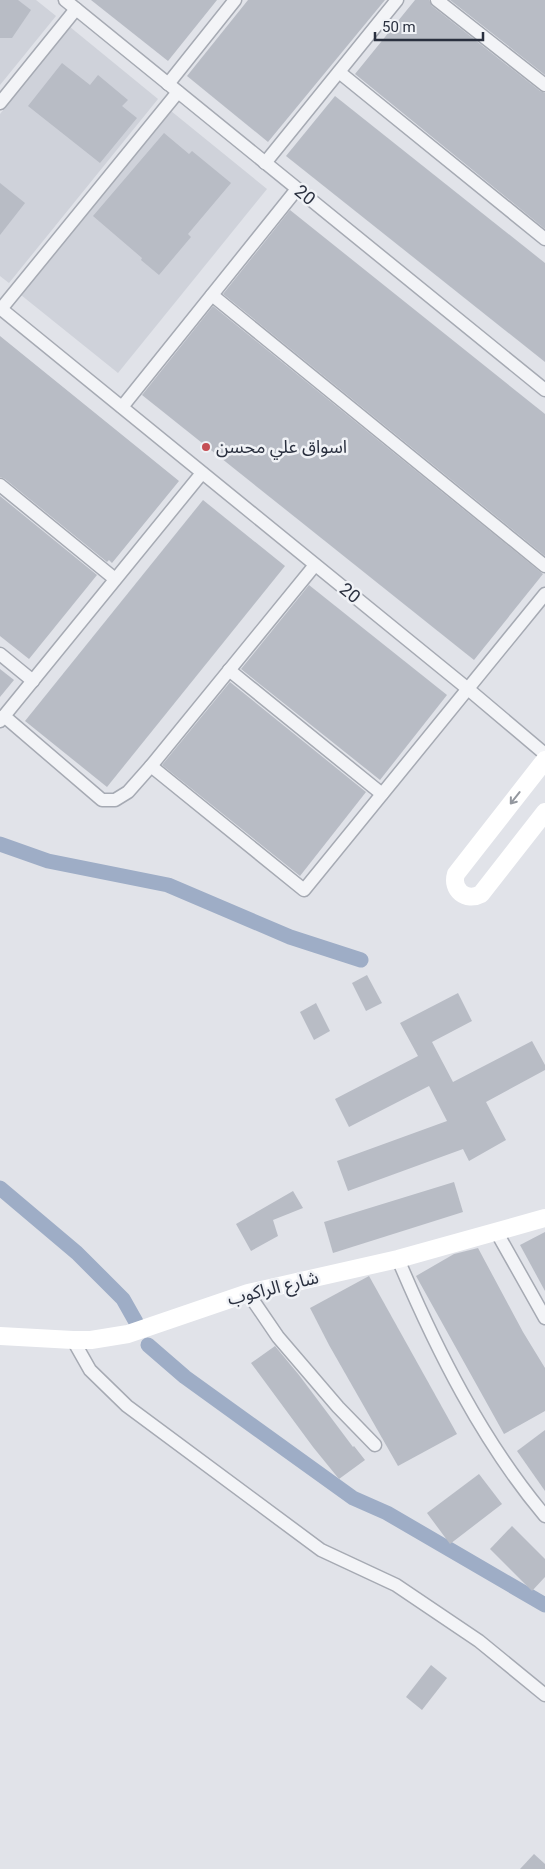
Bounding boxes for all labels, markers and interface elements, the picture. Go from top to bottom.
scale bar [375,10,482,42]
text: 50 m [382,18,416,36]
street label: 20 [291,180,320,209]
place label: اسواق علي محسن [216,436,347,460]
marker: اسواق علي محسن [200,441,212,453]
street label: 20 [336,578,365,607]
one-way arrow [510,792,521,805]
street label: شارع الراكوب [225,1266,322,1313]

